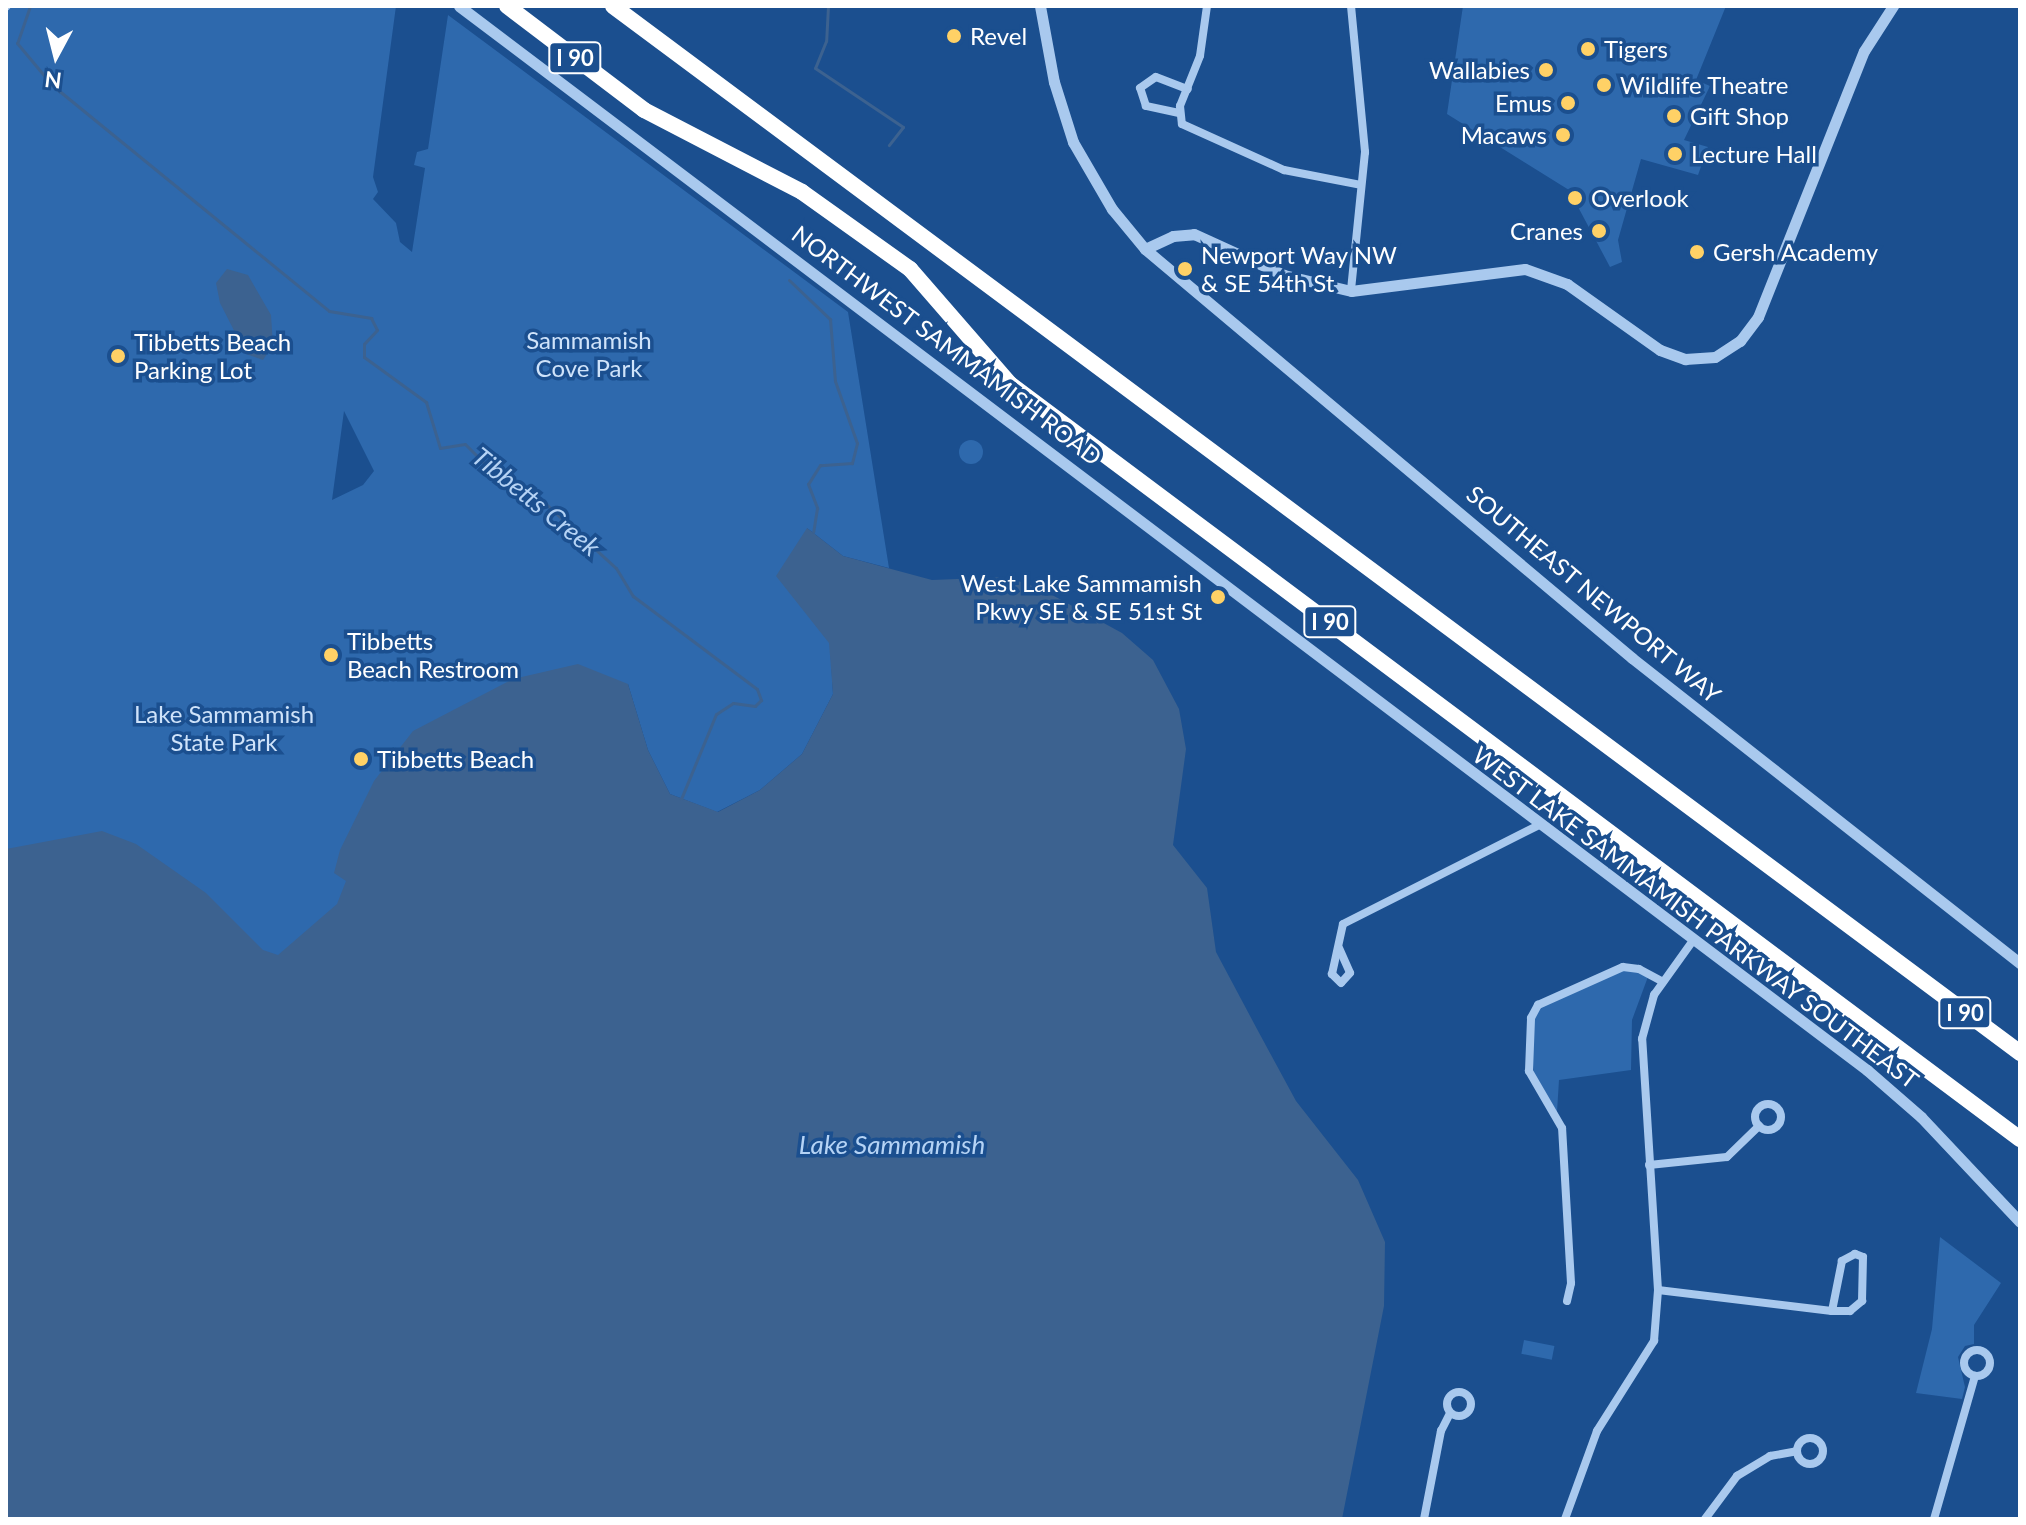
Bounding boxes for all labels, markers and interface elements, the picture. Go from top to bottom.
north arrow [16,16,96,96]
place label: Revel [970,22,1027,50]
marker: Revel [945,27,963,45]
place label: Tigers [1604,35,1668,63]
road number: I 90 [547,40,603,76]
marker: Tigers [1579,40,1597,58]
place label: Wallabies [1429,56,1530,84]
marker: Wallabies [1537,61,1555,79]
text: N [43,66,63,95]
place label: Wildlife Theatre [1620,71,1789,99]
marker: Wildlife Theatre [1595,76,1613,94]
place label: Emus [1495,89,1552,117]
marker: Emus [1559,94,1577,112]
place label: Gift Shop [1690,102,1789,130]
marker: Gift Shop [1665,107,1683,125]
place label: Macaws [1461,121,1547,149]
marker: Macaws [1554,126,1572,144]
place label: Lecture Hall [1691,140,1817,168]
marker: Lecture Hall [1666,145,1684,163]
place label: Overlook [1591,184,1689,212]
marker: Overlook [1566,189,1584,207]
place label: Cranes [1510,217,1583,245]
street label: NORTHWEST SAMMAMISH ROAD [786,219,1108,471]
marker: Cranes [1590,222,1608,240]
place label: Gersh Academy [1713,238,1879,266]
place label: Newport Way NW & SE 54th St [1201,241,1398,297]
marker: Gersh Academy [1688,243,1706,261]
marker: Newport Way NW & SE 54th St [1176,260,1194,278]
park label: Sammamish Cove Park [526,326,652,382]
place label: Tibbetts Beach Parking Lot [134,328,291,384]
marker: Tibbetts Beach Parking Lot [109,347,127,365]
water label: Tibbetts Creek [466,441,606,563]
street label: SOUTHEAST NEWPORT WAY [1460,479,1728,709]
place label: West Lake Sammamish Pkwy SE & SE 51st St [961,569,1202,625]
marker: West Lake Sammamish Pkwy SE & SE 51st St [1209,588,1227,606]
road number: I 90 [1302,604,1358,640]
place label: Tibbetts Beach Restroom [347,627,519,683]
marker: Tibbetts Beach Restroom [322,646,340,664]
park label: Lake Sammamish State Park [134,700,314,756]
street label: WEST LAKE SAMMAMISH PARKWAY SOUTHEAST [1467,739,1925,1095]
place label: Tibbetts Beach [377,745,534,773]
marker: Tibbetts Beach [352,750,370,768]
road number: I 90 [1937,995,1993,1031]
water label: Lake Sammamish [799,1129,985,1161]

